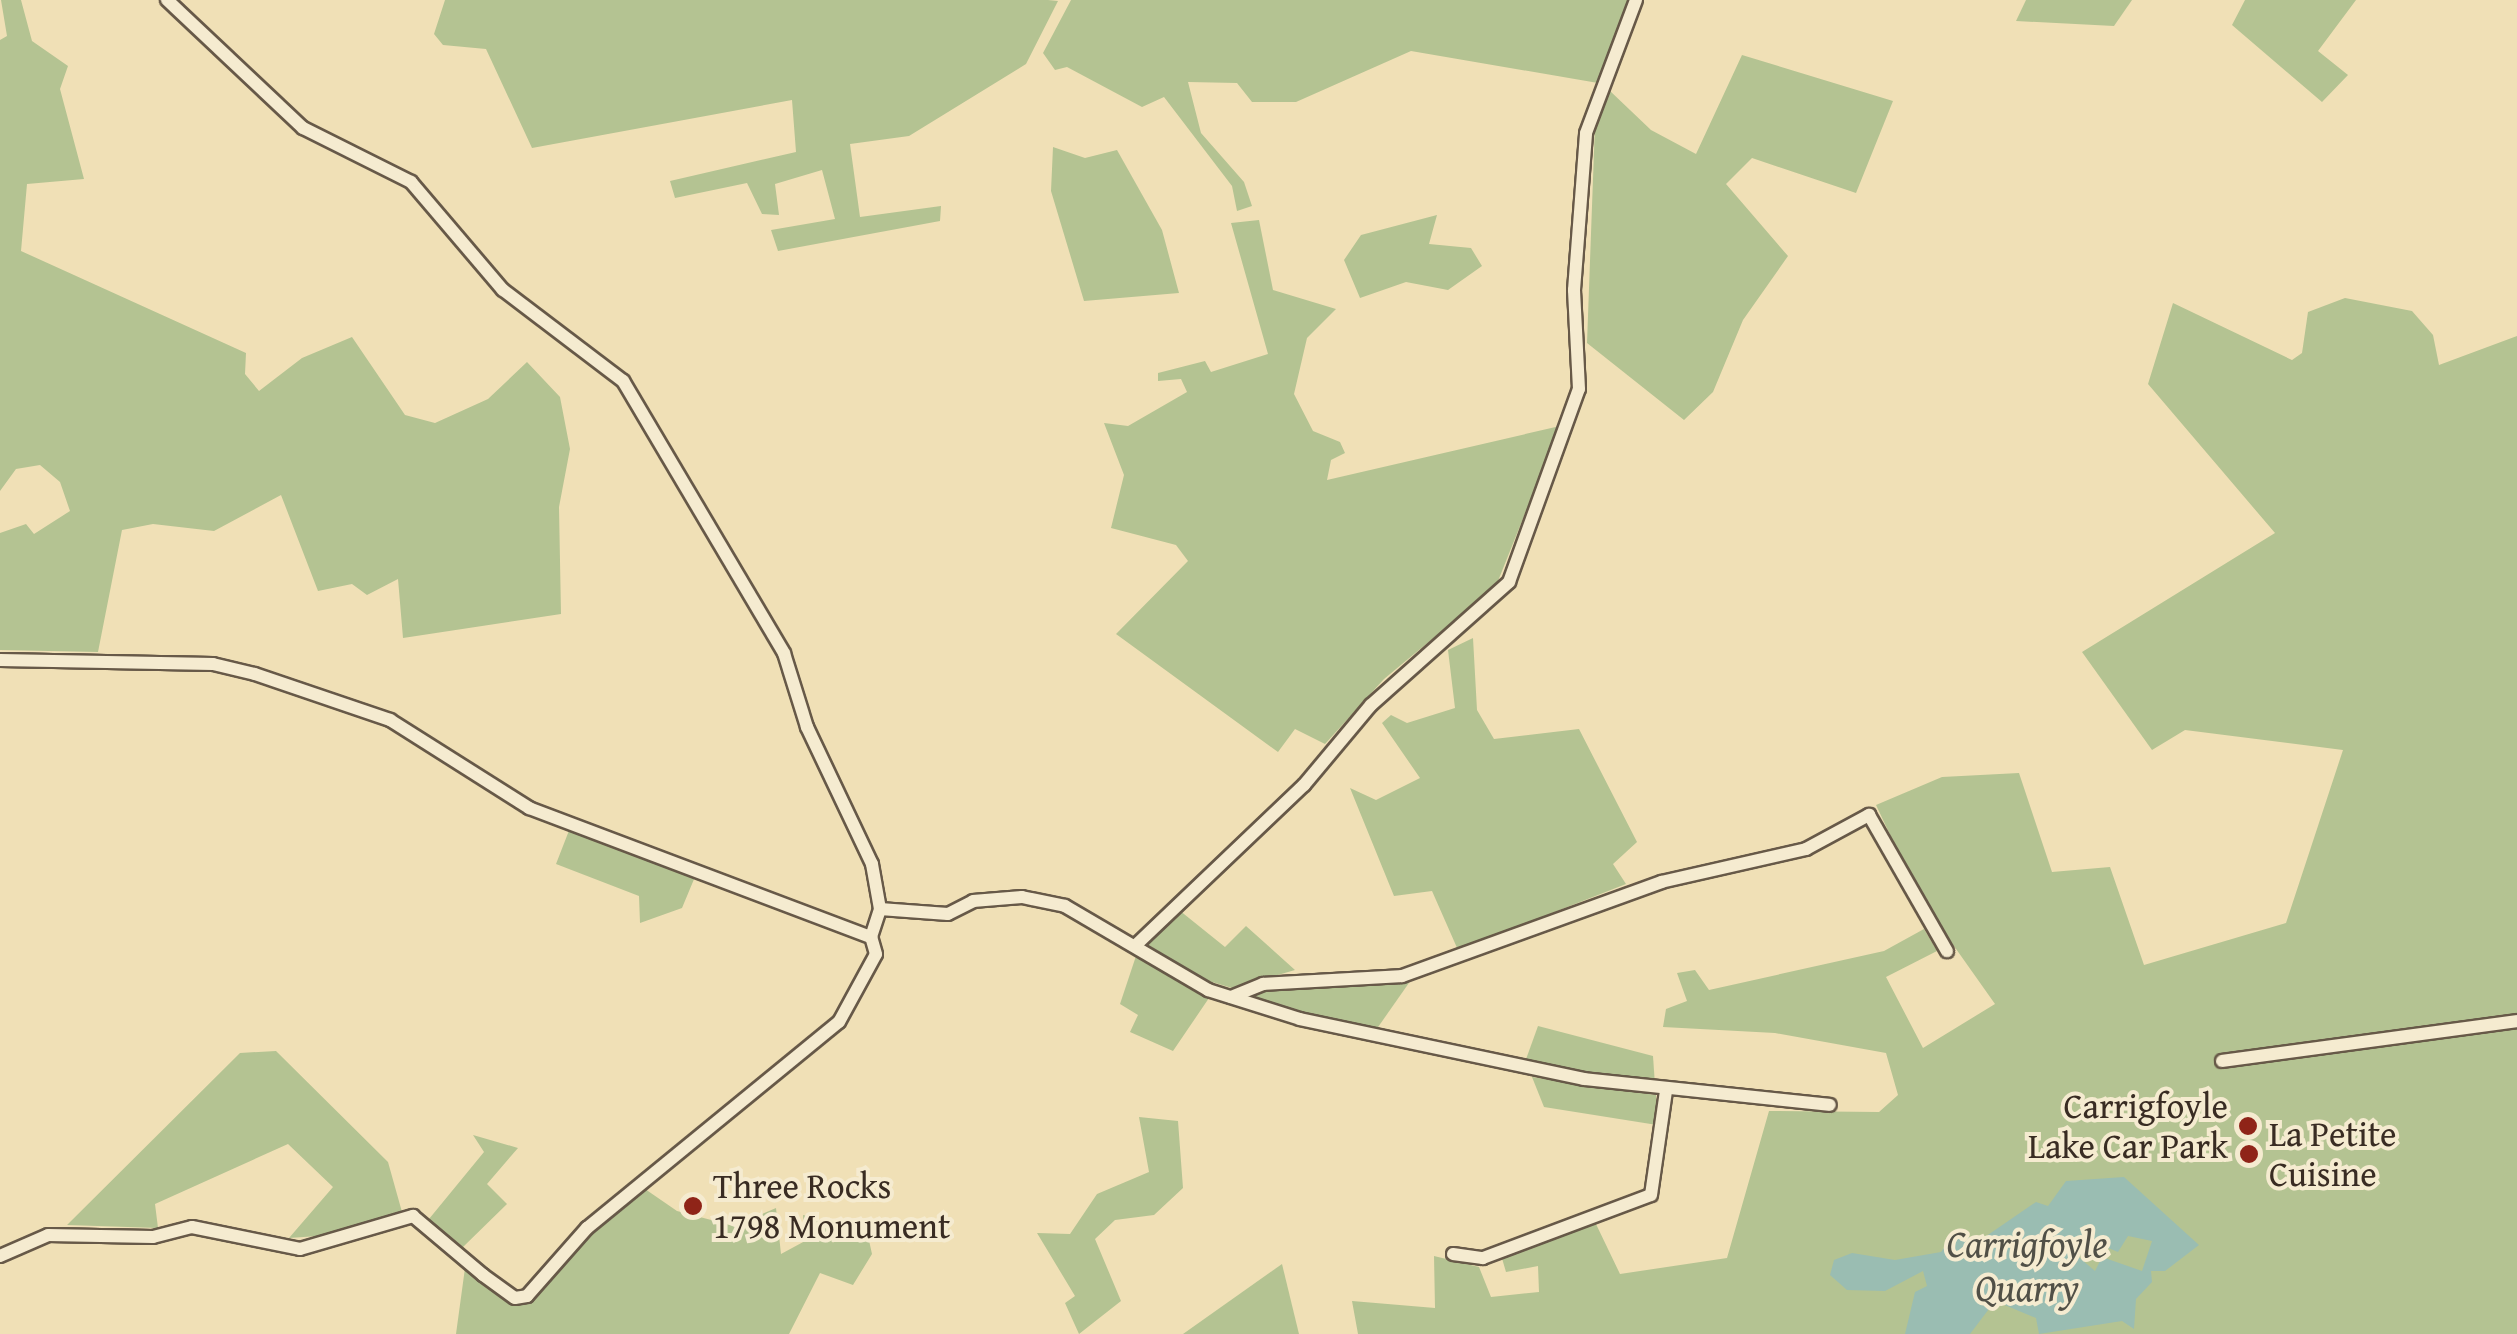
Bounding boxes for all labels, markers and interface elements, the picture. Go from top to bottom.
place label: Carrigfoyle Lake Car Park [2028,1085,2228,1167]
place label: La Petite Cuisine [2269,1113,2397,1195]
marker: Carrigfoyle Lake Car Park [2237,1115,2259,1137]
marker: La Petite Cuisine [2238,1143,2260,1165]
place label: Three Rocks 1798 Monument [713,1165,950,1247]
marker: Three Rocks 1798 Monument [682,1195,704,1217]
water label: Carrigfoyle Quarry [1947,1221,2107,1310]

